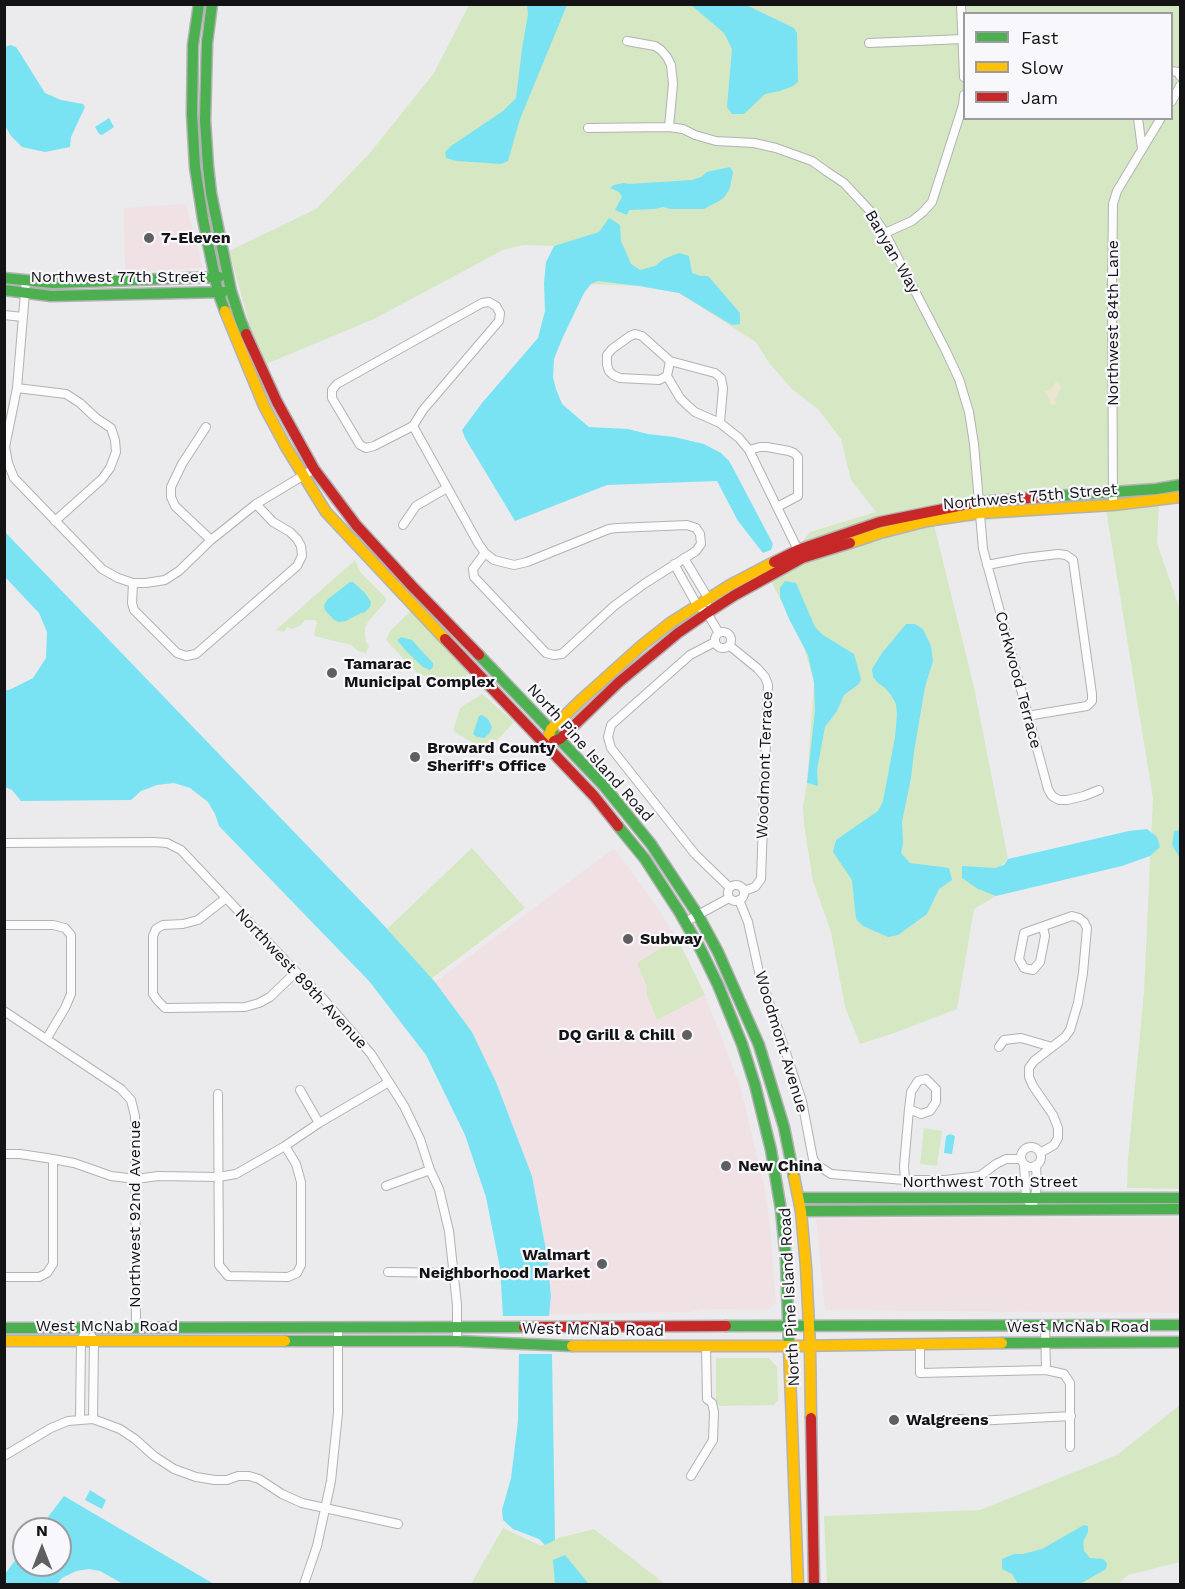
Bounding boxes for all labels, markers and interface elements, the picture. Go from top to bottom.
legend [963,12,1173,120]
text: Fast [1021,27,1058,48]
text: Slow [1021,57,1064,78]
text: Jam [1021,87,1058,108]
street label: Banyan Way [860,207,924,297]
place label: 7-Eleven [161,228,231,248]
marker: 7-Eleven [142,231,156,245]
street label: Northwest 84th Lane [1103,240,1123,406]
street label: Northwest 77th Street [31,267,205,287]
street label: Northwest 75th Street [942,480,1118,514]
street label: Corkwood Terrace [990,609,1046,751]
place label: Tamarac Municipal Complex [344,654,495,692]
marker: Tamarac Municipal Complex [325,666,339,680]
street label: North Pine Island Road [523,680,657,826]
street label: Woodmont Terrace [753,691,777,839]
place label: Broward County Sheriff's Office [427,738,555,776]
marker: Broward County Sheriff's Office [408,750,422,764]
street label: Northwest 89th Avenue [231,905,371,1053]
place label: Subway [640,929,702,949]
marker: Subway [621,932,635,946]
street label: Woodmont Avenue [750,969,812,1115]
place label: DQ Grill & Chill [558,1025,675,1045]
marker: DQ Grill & Chill [680,1028,694,1042]
street label: Northwest 92nd Avenue [125,1120,145,1308]
place label: New China [738,1156,822,1176]
marker: New China [719,1159,733,1173]
street label: Northwest 70th Street [902,1172,1078,1192]
street label: North Pine Island Road [776,1207,804,1387]
place label: Walmart Neighborhood Market [419,1245,590,1283]
marker: Walmart Neighborhood Market [595,1257,609,1271]
street label: West McNab Road [36,1316,178,1336]
street label: West McNab Road [1007,1317,1149,1337]
street label: West McNab Road [522,1319,664,1341]
place label: Walgreens [906,1410,989,1430]
marker: Walgreens [887,1413,901,1427]
north arrow [12,1517,72,1577]
text: N [36,1521,48,1540]

